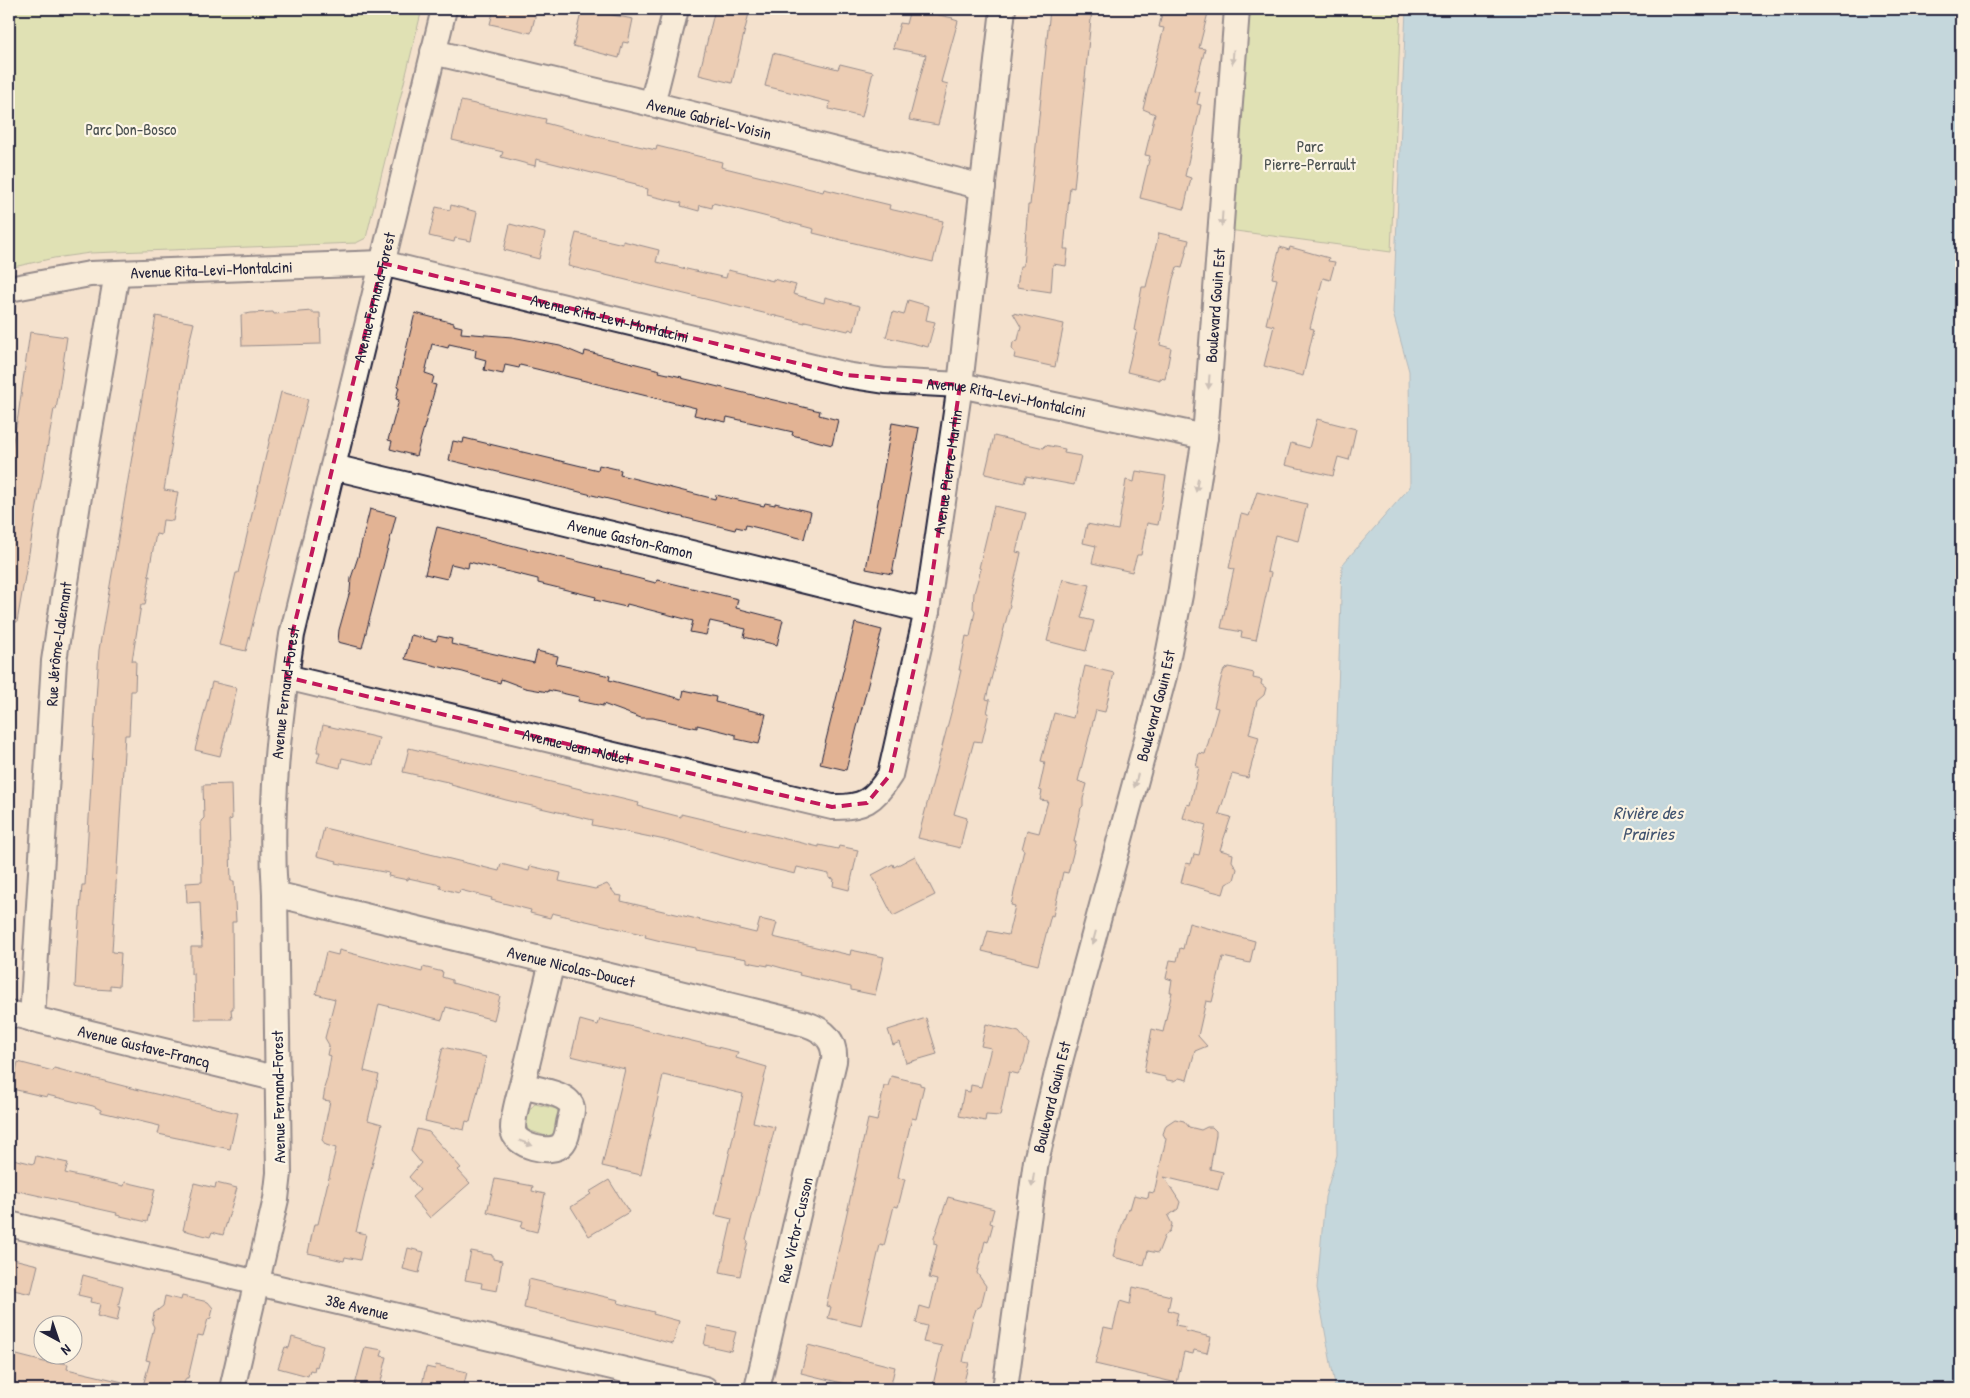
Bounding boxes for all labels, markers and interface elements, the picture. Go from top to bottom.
one-way arrow [1229,50,1237,66]
street label: Avenue Gabriel-Voisin [645,92,774,145]
park label: Parc Don-Bosco [85,118,177,140]
park label: Parc Pierre-Perrault [1264,135,1356,175]
one-way arrow [1217,212,1225,228]
street label: Avenue Fernand-Forest [348,229,401,364]
street label: Boulevard Gouin Est [1200,247,1230,363]
street label: Avenue Rita-Levi-Montalcini [130,255,293,283]
street label: Avenue Rita-Levi-Montalcini [528,288,691,348]
street label: Avenue Rita-Levi-Montalcini [926,372,1088,422]
one-way arrow [1205,374,1213,390]
street label: Avenue Pierre-Martin [927,408,967,535]
one-way arrow [1193,477,1201,493]
street label: Avenue Gaston-Ramon [566,513,695,564]
street label: Rue Jérôme-Lalemant [40,580,77,707]
street label: Avenue Fernand-Forest [266,624,305,760]
street label: Boulevard Gouin Est [1130,648,1180,764]
street label: Avenue Jean-Nollet [521,723,634,770]
one-way arrow [1132,773,1140,788]
water label: Rivière des Prairies [1613,800,1685,846]
one-way arrow [1089,930,1097,945]
street label: Avenue Nicolas-Doucet [505,940,638,993]
street label: Avenue Gustave-Francq [76,1019,212,1073]
street label: Avenue Fernand-Forest [266,1030,290,1164]
street label: Boulevard Gouin Est [1027,1038,1076,1155]
one-way arrow [519,1139,534,1147]
one-way arrow [1029,1172,1037,1188]
street label: Rue Victor-Cusson [772,1175,818,1285]
street label: 38e Avenue [323,1288,392,1325]
north arrow [32,1316,82,1366]
text: N [57,1341,76,1360]

